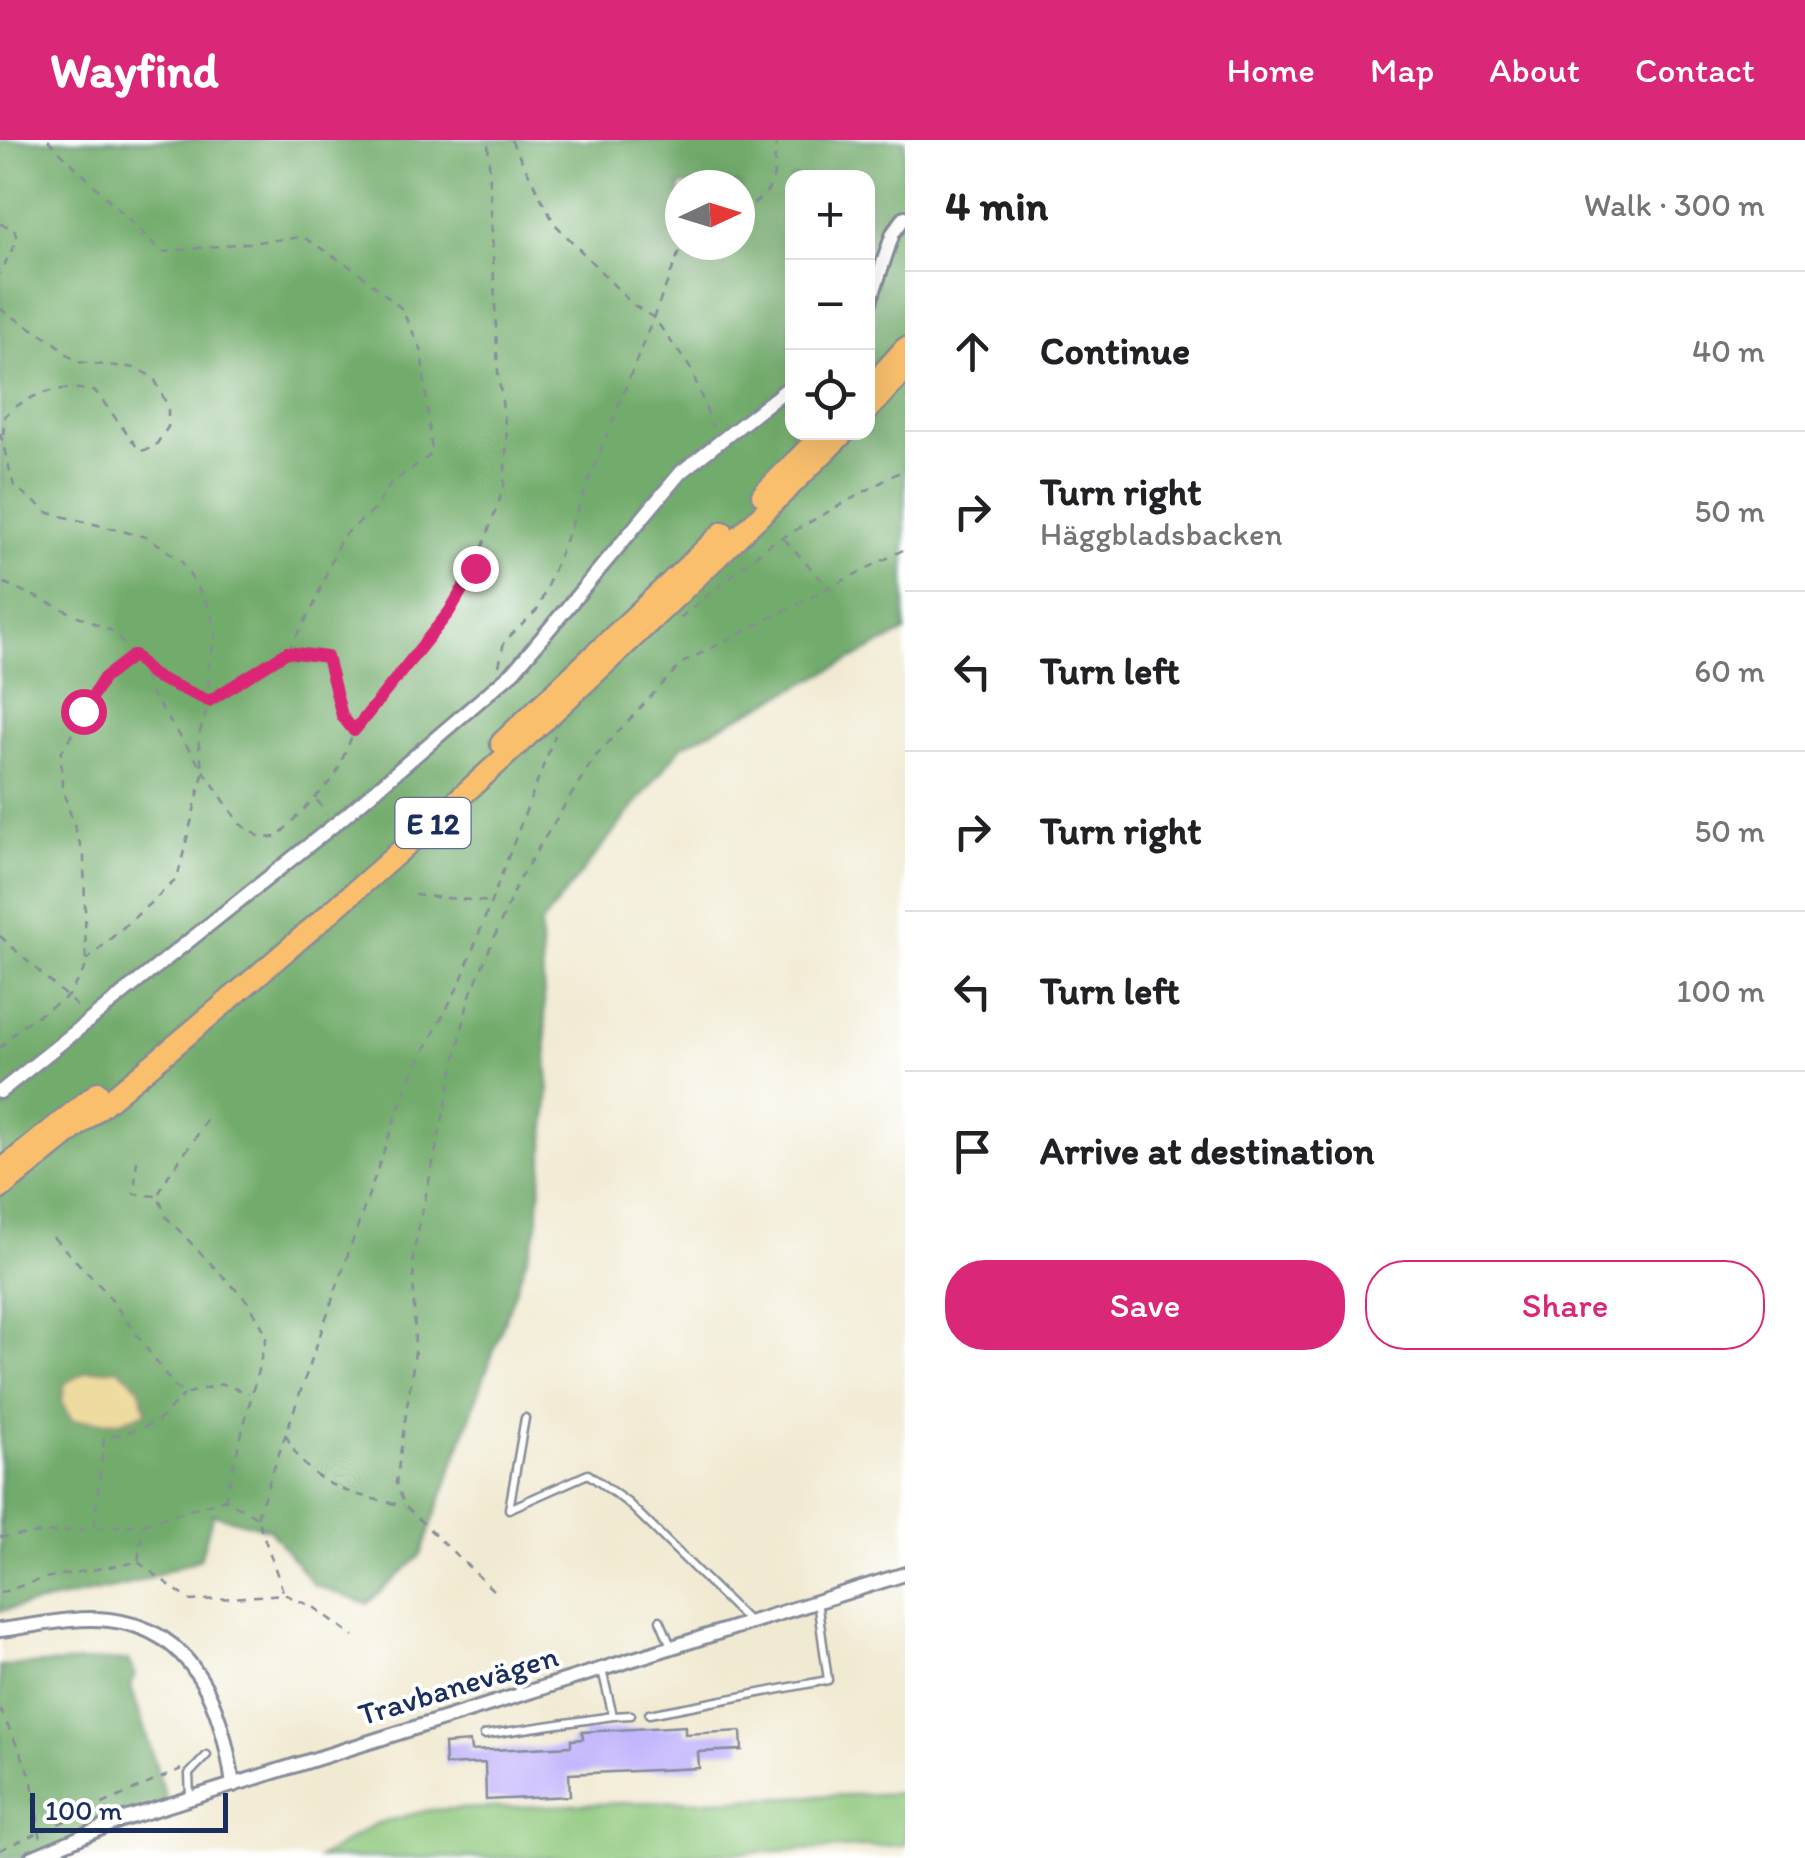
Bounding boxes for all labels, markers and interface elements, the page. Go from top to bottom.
text: Wayfind [50,41,219,99]
text: Home [1227,49,1315,91]
text: Map [1370,49,1434,91]
text: About [1489,49,1580,91]
text: Contact [1635,49,1755,91]
north arrow [665,170,755,260]
map controls [785,170,875,440]
button: + [785,170,875,260]
text: 4 min [945,180,1048,231]
text: Walk · 300 m [1584,186,1765,224]
button: − [785,260,875,350]
icon: ahead [945,324,1000,379]
text: Continue [1040,328,1190,374]
text: 40 m [1692,332,1765,370]
button: locate [785,350,875,440]
text: Turn right [1040,469,1202,515]
icon: right [945,484,1000,539]
text: 50 m [1694,492,1765,530]
text: Häggbladsbacken [1040,515,1282,553]
route end [453,546,499,592]
icon: left [945,644,1000,699]
text: Turn left [1040,648,1180,694]
text: 60 m [1694,652,1765,690]
route start [61,689,107,735]
road number: E 12 [396,798,470,848]
icon: right [945,804,1000,859]
text: Turn right [1040,808,1202,854]
text: 50 m [1694,812,1765,850]
icon: left [945,964,1000,1019]
text: Turn left [1040,968,1180,1014]
text: 100 m [1677,972,1765,1010]
icon: arrive [945,1124,1000,1179]
text: Arrive at destination [1040,1128,1375,1174]
button: Save [945,1260,1345,1350]
button: Share [1365,1260,1765,1350]
street label: Travbanevägen [353,1637,563,1733]
scale bar [30,1788,228,1832]
text: 100 m [45,1793,122,1827]

